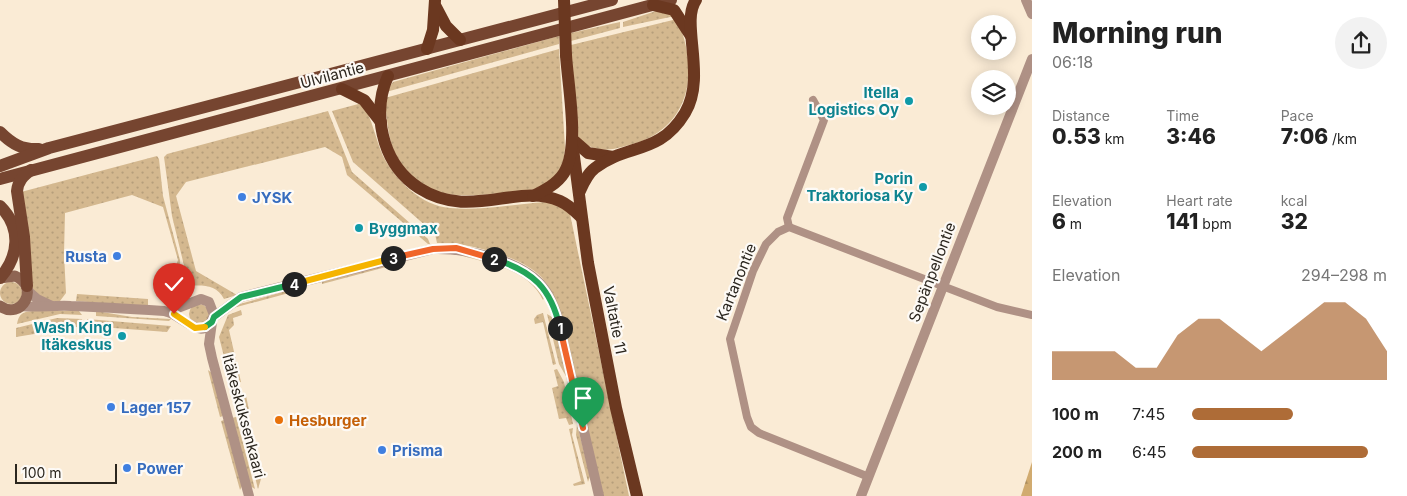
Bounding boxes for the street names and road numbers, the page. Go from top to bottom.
street label: Ulvilantie [298,57,366,93]
street label: Sepänpellontie [904,219,960,325]
street label: Kartanontie [712,241,760,323]
street label: Valtatie 11 [599,284,631,356]
street label: Itäkeskuksenkaari [218,352,270,480]

